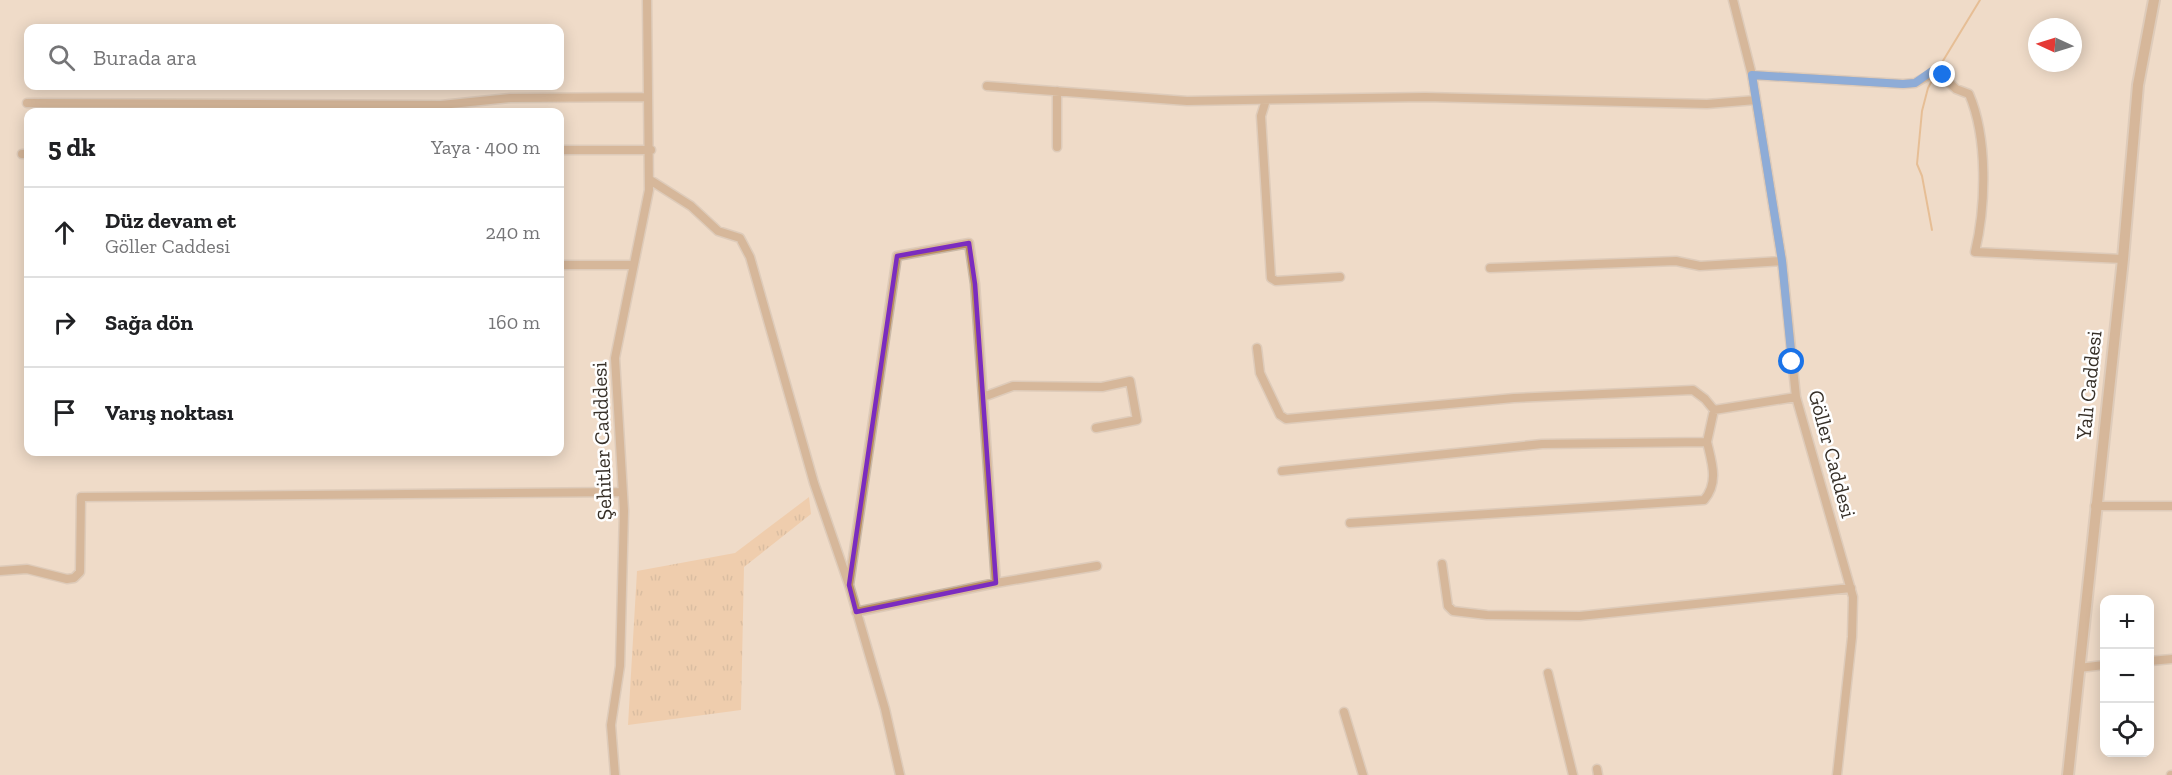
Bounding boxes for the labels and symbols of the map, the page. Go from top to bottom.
north arrow [2028,18,2082,72]
route end [1929,61,1955,87]
street label: Yalı Caddesi [2070,329,2107,442]
route start [1778,348,1804,374]
street label: Şehitler Cadddesi [586,361,617,521]
street label: Göller Caddesi [1803,387,1862,521]

